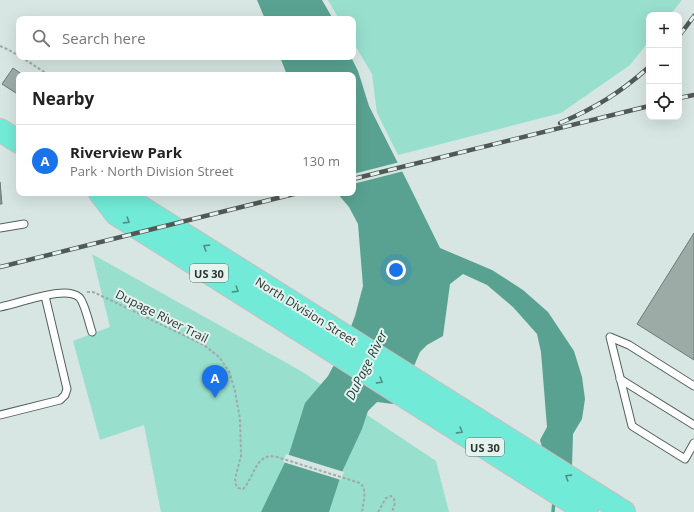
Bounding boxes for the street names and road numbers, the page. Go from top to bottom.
road number: US 30 [190,264,228,282]
street label: North Division Street [252,273,360,349]
street label: Dupage River Trail [113,285,211,347]
road number: US 30 [466,438,504,456]

